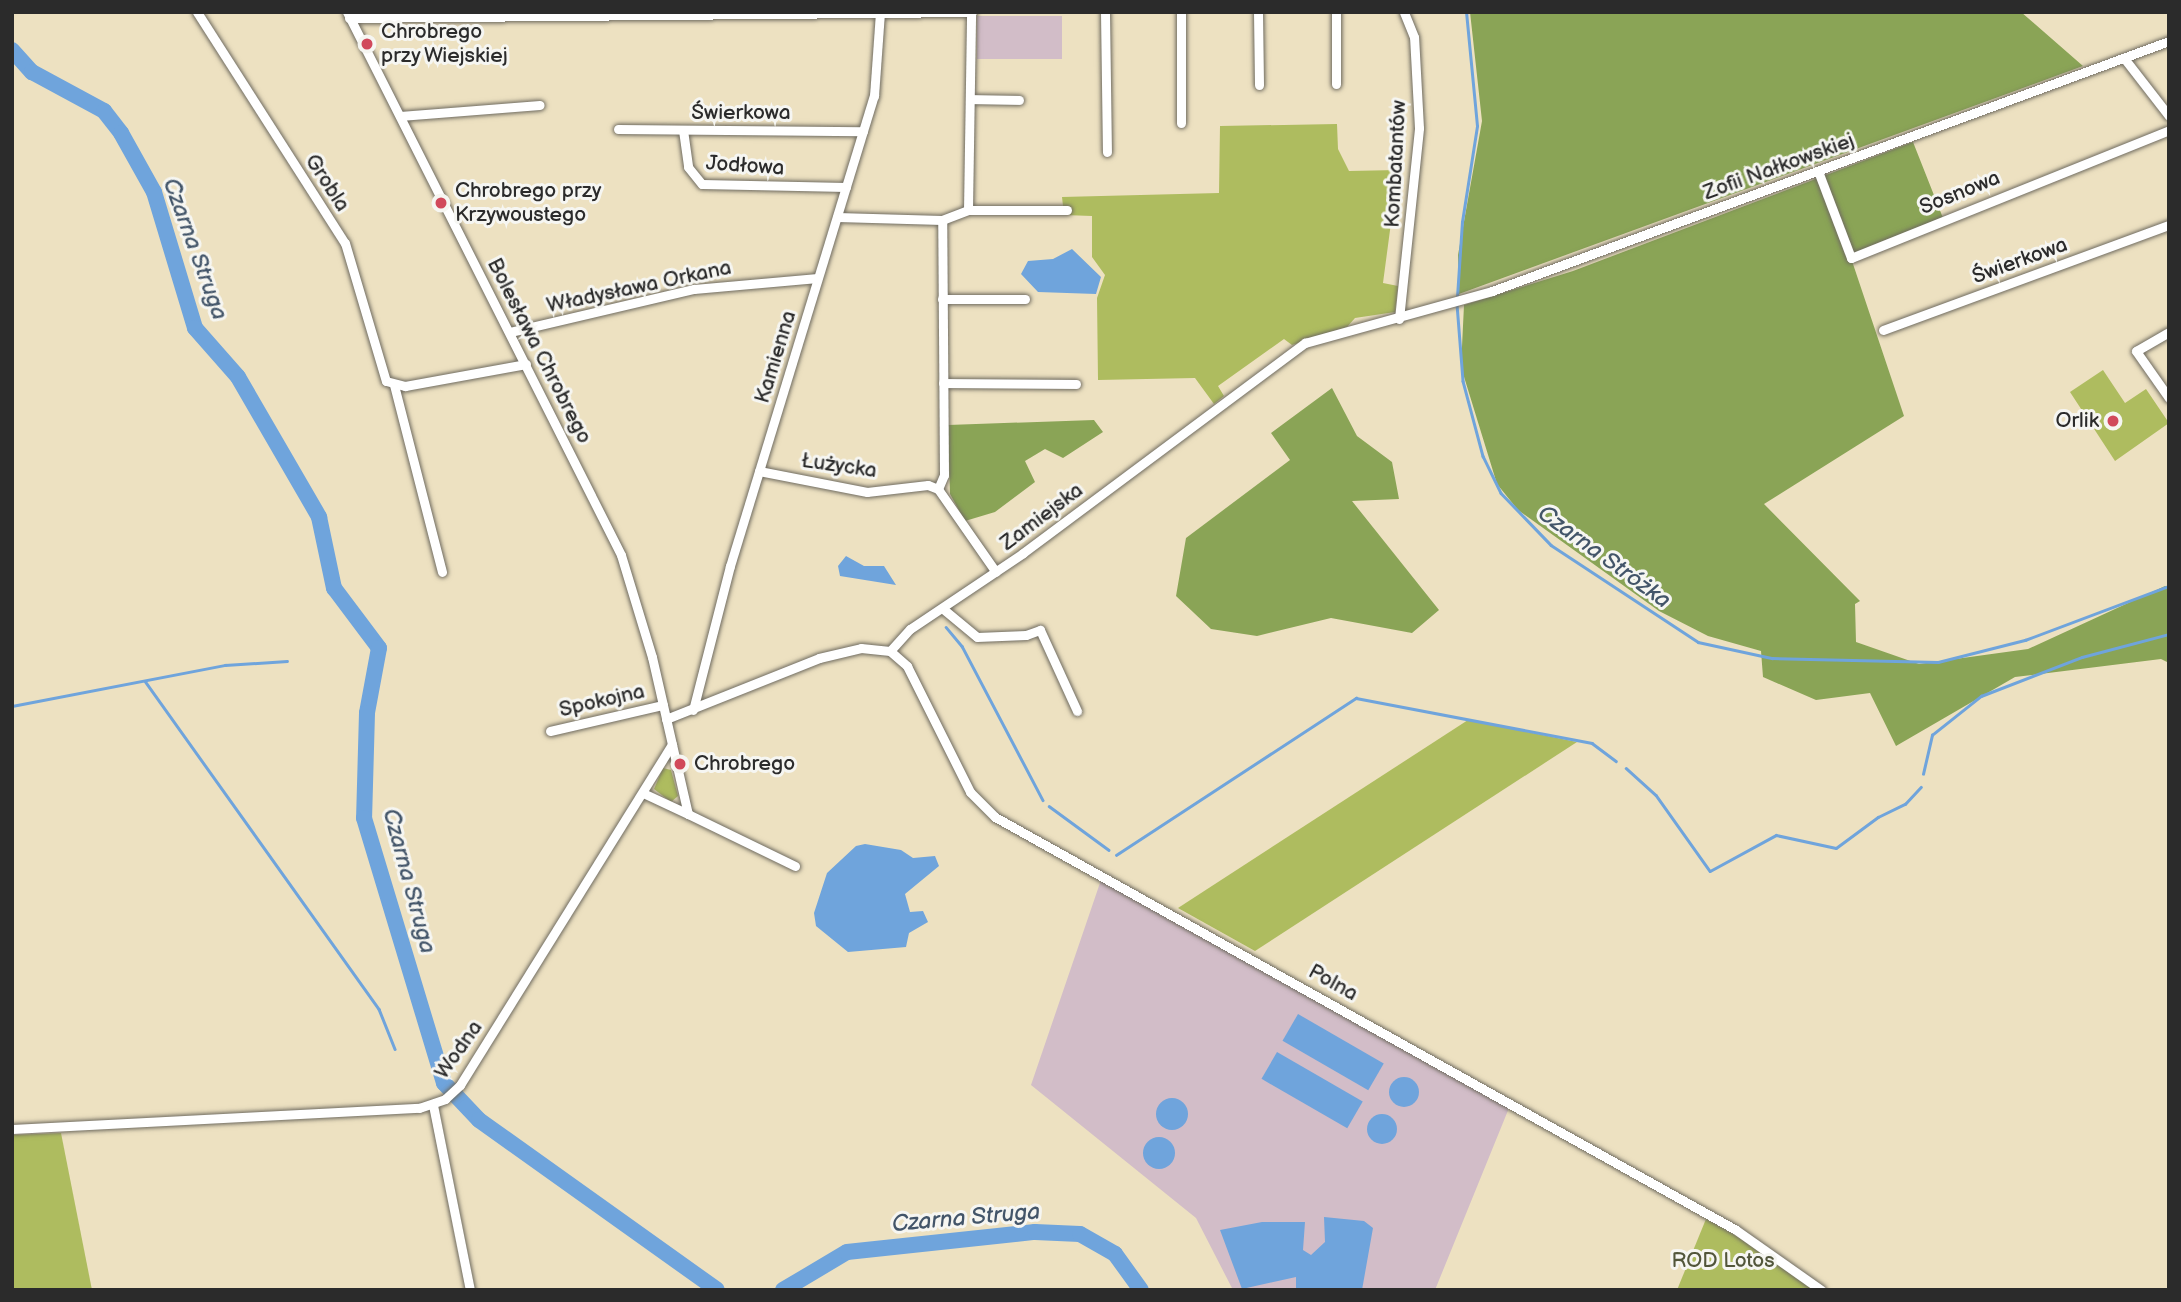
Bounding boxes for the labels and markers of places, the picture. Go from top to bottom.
place label: Chrobrego przy Wiejskiej [381,19,510,69]
marker: Chrobrego przy Wiejskiej [359,36,375,52]
place label: Chrobrego przy Krzywoustego [455,178,601,228]
marker: Chrobrego przy Krzywoustego [433,195,449,211]
place label: Orlik [2056,408,2099,434]
marker: Orlik [2105,413,2121,429]
place label: Chrobrego [694,751,795,777]
marker: Chrobrego [672,756,688,772]

